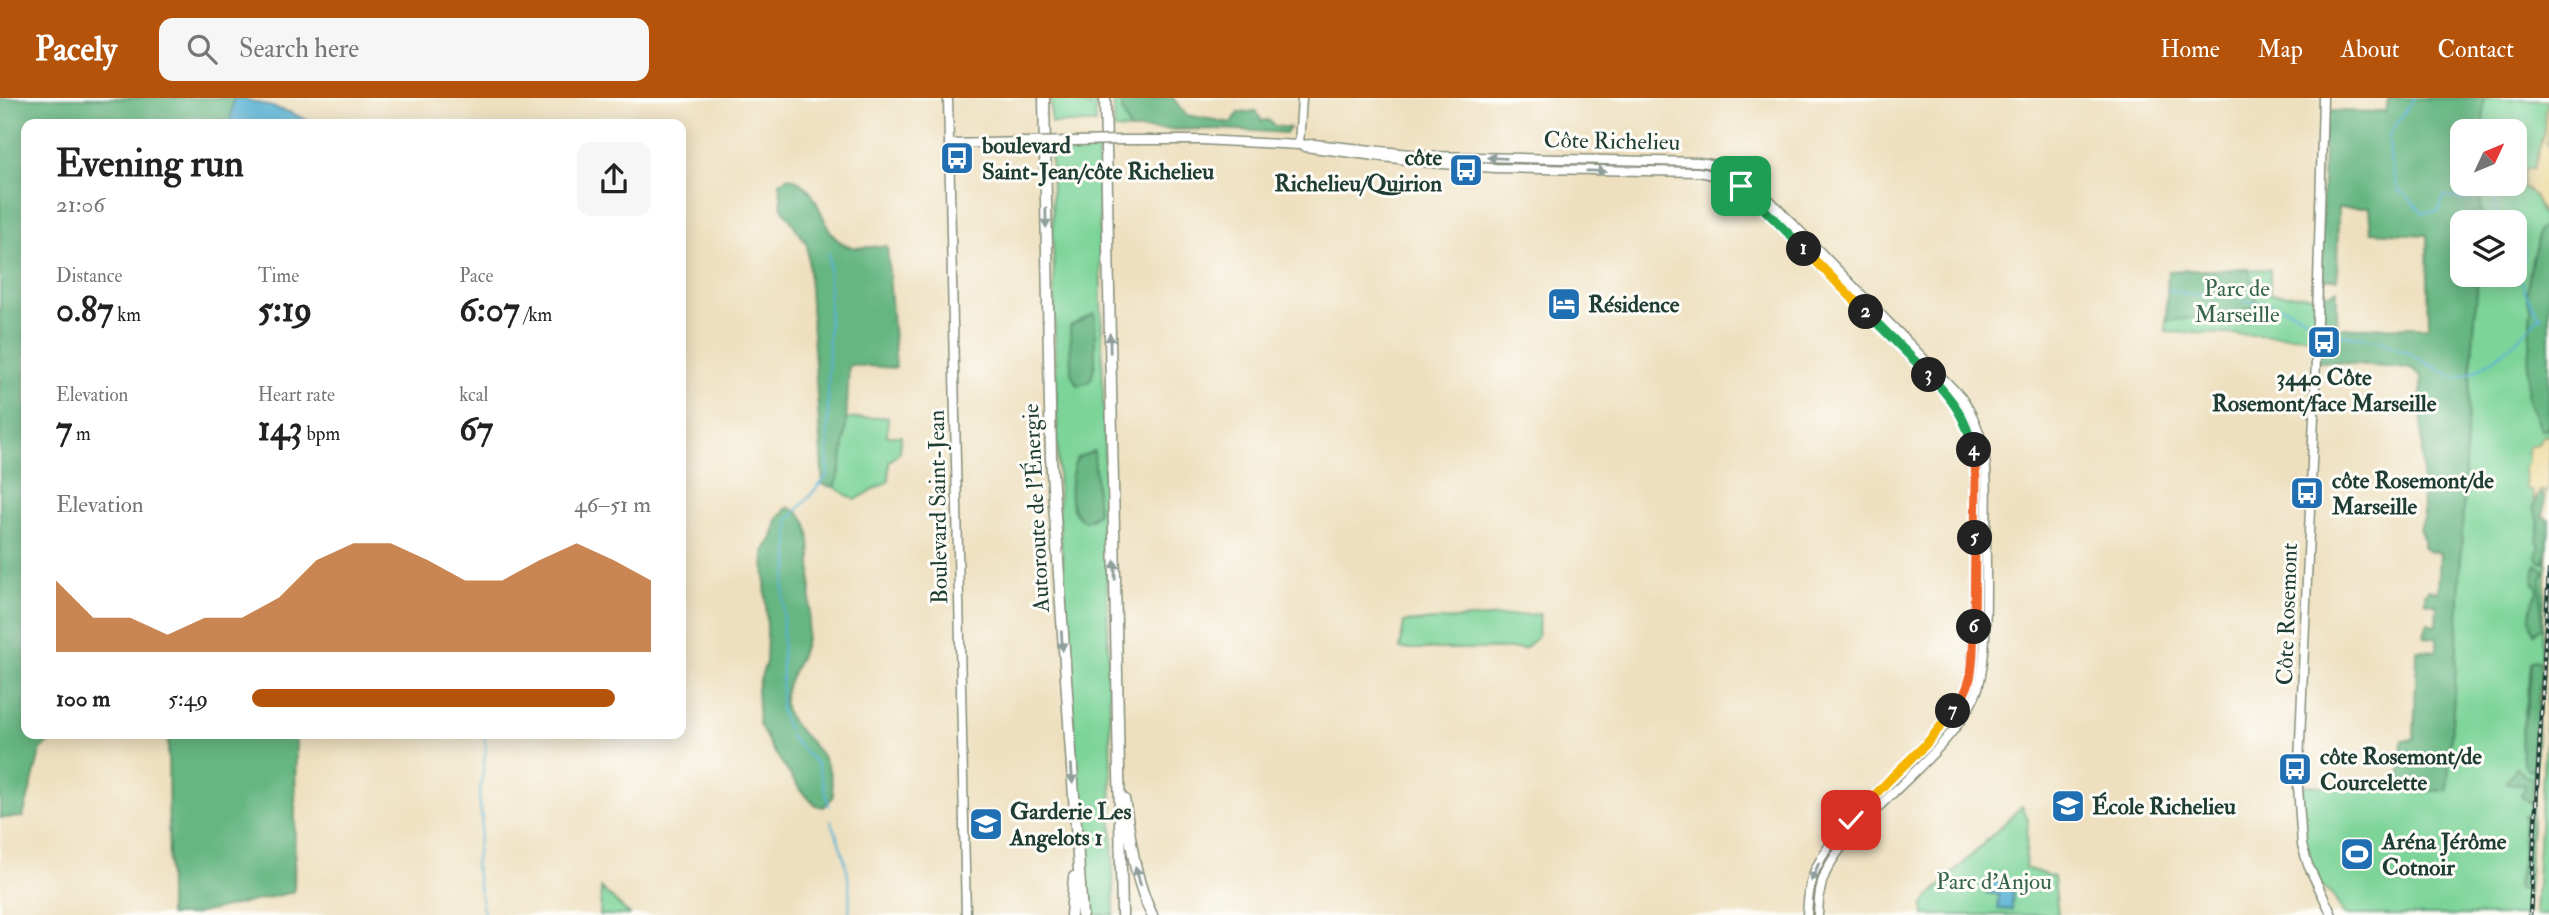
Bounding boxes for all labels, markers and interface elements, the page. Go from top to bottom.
search box [159,18,649,81]
text: Pacely [35,29,117,70]
icon: search [183,30,221,68]
text: Search here [239,33,359,65]
text: Home [2160,34,2220,65]
text: Map [2258,34,2303,65]
text: About [2341,34,2400,65]
text: Contact [2438,34,2514,65]
north arrow [2450,119,2527,196]
map controls [2450,119,2527,287]
street label: Côte Richelieu [1543,125,1681,157]
place label: boulevard Saint-Jean/côte Richelieu [981,131,1214,187]
bus stop icon: boulevard Saint-Jean/côte Richelieu [938,139,976,177]
text: Evening run [56,140,244,188]
button: share [577,142,651,216]
place label: côte Richelieu/Quirion [1274,143,1442,198]
bus stop icon: côte Richelieu/Quirion [1447,151,1485,189]
one-way arrow [1486,152,1508,163]
pin [1711,156,1771,216]
one-way arrow [1585,165,1607,177]
icon: arrive [1722,167,1760,205]
text: 21:06 [56,190,105,219]
one-way arrow [1041,207,1052,229]
button: layers [2450,210,2527,287]
pin: 1 [1786,232,1822,266]
text: 1 [1800,236,1807,260]
text: Distance [56,264,122,288]
text: Time [258,264,299,288]
text: Pace [459,264,493,288]
park label: Parc de Marseille [2194,274,2280,329]
hotel icon: Résidence [1545,285,1583,323]
text: 0.87 [56,288,113,332]
text: 5:19 [258,288,312,332]
text: 6:07 [459,288,520,332]
place label: Résidence [1588,290,1680,319]
pin: 2 [1848,294,1884,330]
text: 2 [1861,299,1870,323]
text: km [113,303,141,327]
text: /km [520,303,552,327]
bus stop icon: 3440 Côte Rosemont/face Marseille [2305,323,2343,361]
one-way arrow [1104,331,1116,353]
pin: 3 [1912,358,1946,392]
text: 3 [1925,362,1932,386]
place label: 3440 Côte Rosemont/face Marseille [2212,363,2437,418]
text: Elevation [56,383,128,407]
text: Heart rate [258,383,335,407]
text: kcal [459,383,488,407]
street label: Autoroute de l'Énergie [1016,402,1056,614]
text: 7 [56,407,72,451]
text: 143 [258,407,302,451]
text: 67 [459,407,493,451]
street label: Boulevard Saint-Jean [922,409,954,604]
text: m [72,422,91,446]
text: bpm [302,422,340,446]
pin: 4 [1956,432,1992,468]
text: 4 [1968,437,1979,461]
place label: côte Rosemont/de Marseille [2331,466,2494,521]
bus stop icon: côte Rosemont/de Marseille [2288,474,2326,512]
text: Elevation [56,490,144,519]
text: 46–51 m [574,490,651,519]
pin: 5 [1958,520,1993,556]
text: 5 [1970,525,1979,549]
street label: Côte Rosemont [2270,542,2304,686]
one-way arrow [1109,559,1121,581]
pin: 6 [1956,610,1992,644]
text: 6 [1969,614,1978,638]
one-way arrow [1057,630,1068,652]
text: 100 m [56,684,110,713]
text: 5:49 [168,684,208,713]
pin: 7 [1936,694,1970,728]
text: 7 [1948,698,1957,722]
place label: côte Rosemont/de Courcelette [2320,742,2482,797]
bus stop icon: côte Rosemont/de Courcelette [2276,750,2314,788]
one-way arrow [1067,763,1078,785]
school or university icon: École Richelieu [2049,787,2087,825]
pin [1821,790,1881,850]
place label: École Richelieu [2092,791,2236,821]
place label: Garderie Les Angelots 1 [1009,797,1131,853]
icon: check [1832,801,1870,839]
school or university icon: Garderie Les Angelots 1 [967,805,1005,843]
place label: Aréna Jérôme Cotnoir [2381,827,2507,882]
sports icon: Aréna Jérôme Cotnoir [2338,835,2376,873]
one-way arrow [1810,862,1821,883]
one-way arrow [1132,865,1143,887]
park label: Parc d'Anjou [1936,867,2052,896]

